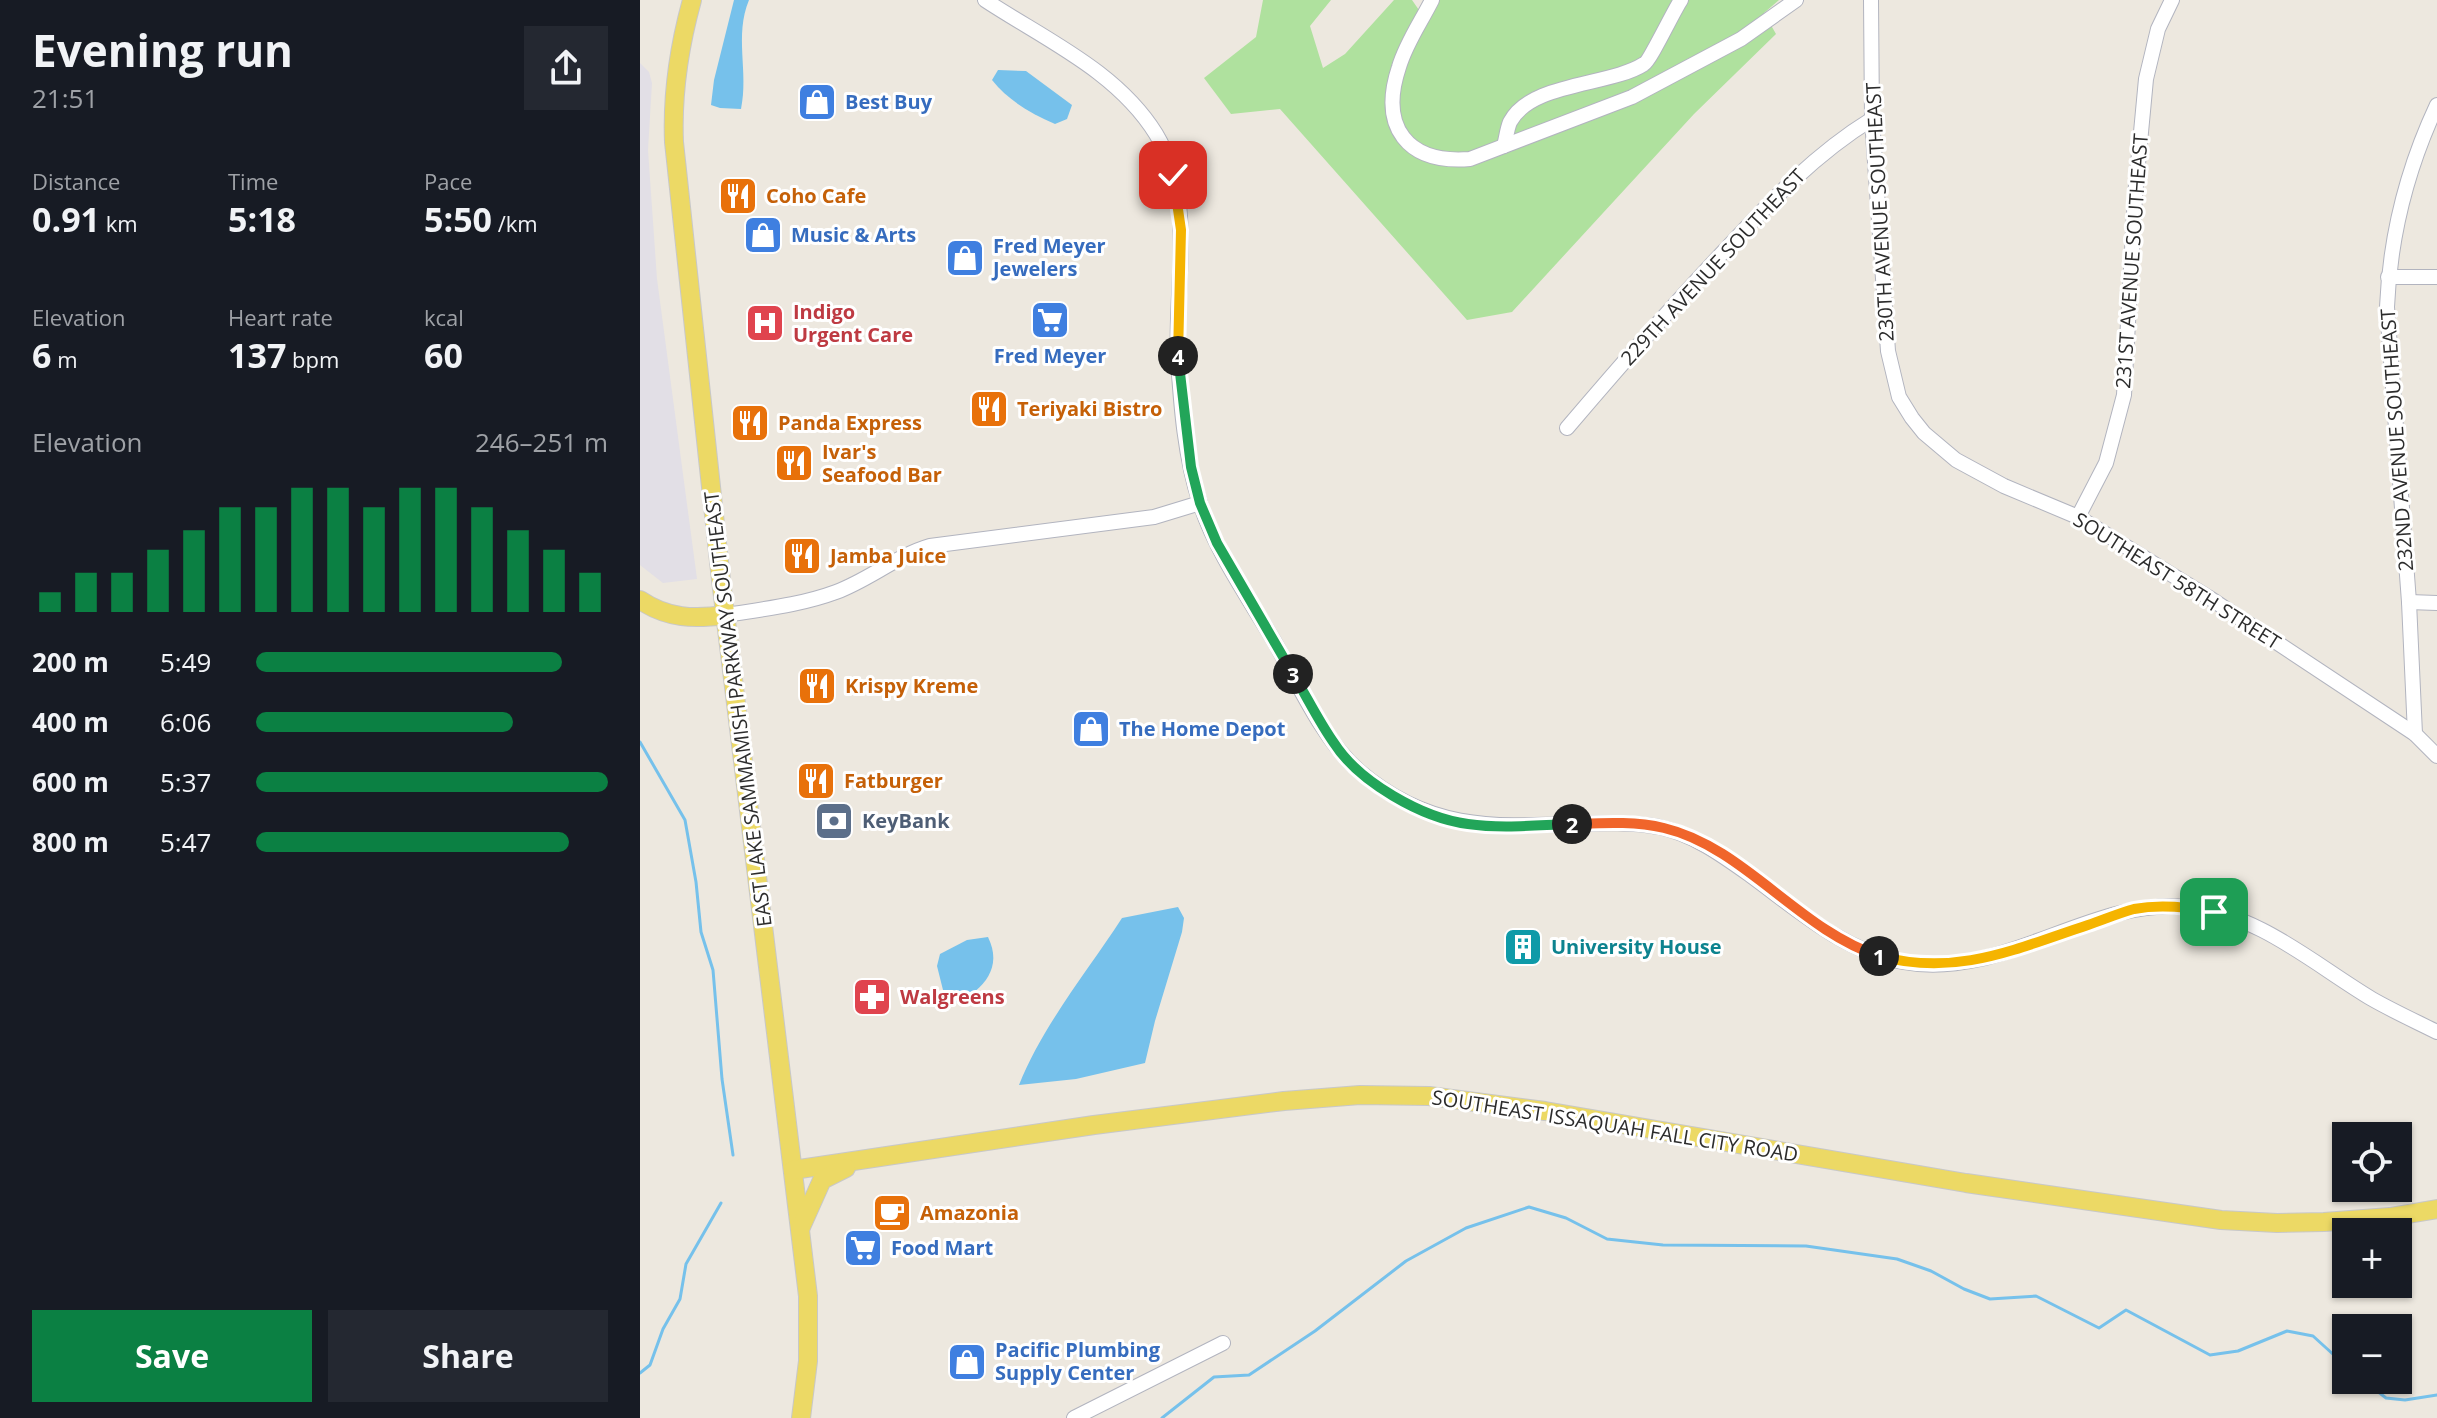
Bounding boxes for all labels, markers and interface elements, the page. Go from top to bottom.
text: Evening run [32,20,293,80]
button: share [524,26,608,110]
text: 21:51 [32,80,98,116]
shop icon: Best Buy [796,81,838,123]
street label: 230TH AVENUE SOUTHEAST [1859,82,1900,342]
place label: Best Buy [845,88,933,115]
street label: 231ST AVENUE SOUTHEAST [2109,132,2154,389]
pin [1139,141,1207,209]
icon: check [1151,153,1195,197]
street label: 229TH AVENUE SOUTHEAST [1614,163,1811,371]
text: Distance [32,166,120,196]
text: Time [228,166,278,196]
text: Pace [424,166,472,196]
restaurant icon: Coho Cafe [717,175,759,217]
place label: Coho Cafe [766,182,866,209]
text: 0.91 [32,196,100,242]
text: 5:18 [228,196,296,242]
text: 5:50 [424,196,492,242]
text: km [100,208,138,238]
text: /km [492,208,538,238]
shop icon: Music & Arts [742,214,784,256]
place label: Music & Arts [791,221,916,248]
place label: Fred Meyer Jewelers [991,232,1106,282]
shop icon: Fred Meyer Jewelers [944,237,986,279]
place label: Indigo Urgent Care [793,298,913,348]
supermarket icon: Fred Meyer [1029,299,1071,341]
text: Elevation [32,302,125,332]
text: Heart rate [228,302,333,332]
text: kcal [424,302,464,332]
hospital icon: Indigo Urgent Care [744,302,786,344]
street label: 232ND AVENUE SOUTHEAST [2374,308,2419,572]
text: 6 [32,332,51,378]
text: 137 [228,332,286,378]
text: 60 [424,332,463,378]
pin: 4 [1158,336,1198,376]
text: 4 [1172,341,1184,371]
place label: Fred Meyer [994,342,1106,369]
text: m [51,344,78,374]
text: bpm [286,344,339,374]
restaurant icon: Teriyaki Bistro [968,388,1010,430]
place label: Teriyaki Bistro [1017,395,1162,422]
restaurant icon: Panda Express [729,402,771,444]
place label: Panda Express [778,409,922,436]
text: Elevation [32,424,142,460]
text: 246–251 m [475,424,608,460]
place label: Ivar's Seafood Bar [822,438,942,488]
restaurant icon: Ivar's Seafood Bar [773,442,815,484]
street label: EAST LAKE SAMMAMISH PARKWAY SOUTHEAST [697,490,778,928]
street label: SOUTHEAST 58TH STREET [2069,506,2286,655]
restaurant icon: Jamba Juice [781,535,823,577]
place label: Jamba Juice [828,542,946,569]
text: 200 m [32,644,109,680]
text: 5:49 [160,644,211,680]
pin: 3 [1273,654,1313,694]
text: 3 [1287,659,1299,689]
restaurant icon: Krispy Kreme [796,665,838,707]
place label: Krispy Kreme [845,672,978,699]
text: 400 m [32,704,109,740]
text: 6:06 [160,704,211,740]
shop icon: The Home Depot [1070,708,1112,750]
place label: The Home Depot [1119,715,1286,742]
restaurant icon: Fatburger [795,760,837,802]
text: 600 m [32,764,109,800]
text: 5:37 [160,764,211,800]
place label: Fatburger [844,767,943,794]
bank icon: KeyBank [813,800,855,842]
pin: 2 [1552,804,1592,844]
place label: KeyBank [862,807,950,834]
text: 2 [1566,809,1578,839]
text: 800 m [32,824,109,860]
text: 5:47 [160,824,211,860]
pin [2180,878,2248,946]
icon: arrive [2192,890,2236,934]
building icon: University House [1502,926,1544,968]
place label: University House [1551,933,1722,960]
pin: 1 [1859,936,1899,976]
text: 1 [1873,941,1885,971]
pharmacy icon: Walgreens [851,976,893,1018]
place label: Walgreens [900,983,1005,1010]
street label: SOUTHEAST ISSAQUAH FALL CITY ROAD [1430,1083,1800,1168]
map controls [2332,1122,2412,1394]
button: locate [2332,1122,2412,1202]
cafe icon: Amazonia [871,1192,913,1234]
place label: Amazonia [920,1199,1019,1226]
button: + [2332,1218,2412,1298]
supermarket icon: Food Mart [842,1227,884,1269]
place label: Food Mart [891,1234,994,1261]
button: Save [32,1310,312,1402]
button: Share [328,1310,608,1402]
button: − [2332,1314,2412,1394]
place label: Pacific Plumbing Supply Center [995,1336,1161,1386]
shop icon: Pacific Plumbing Supply Center [946,1341,988,1383]

